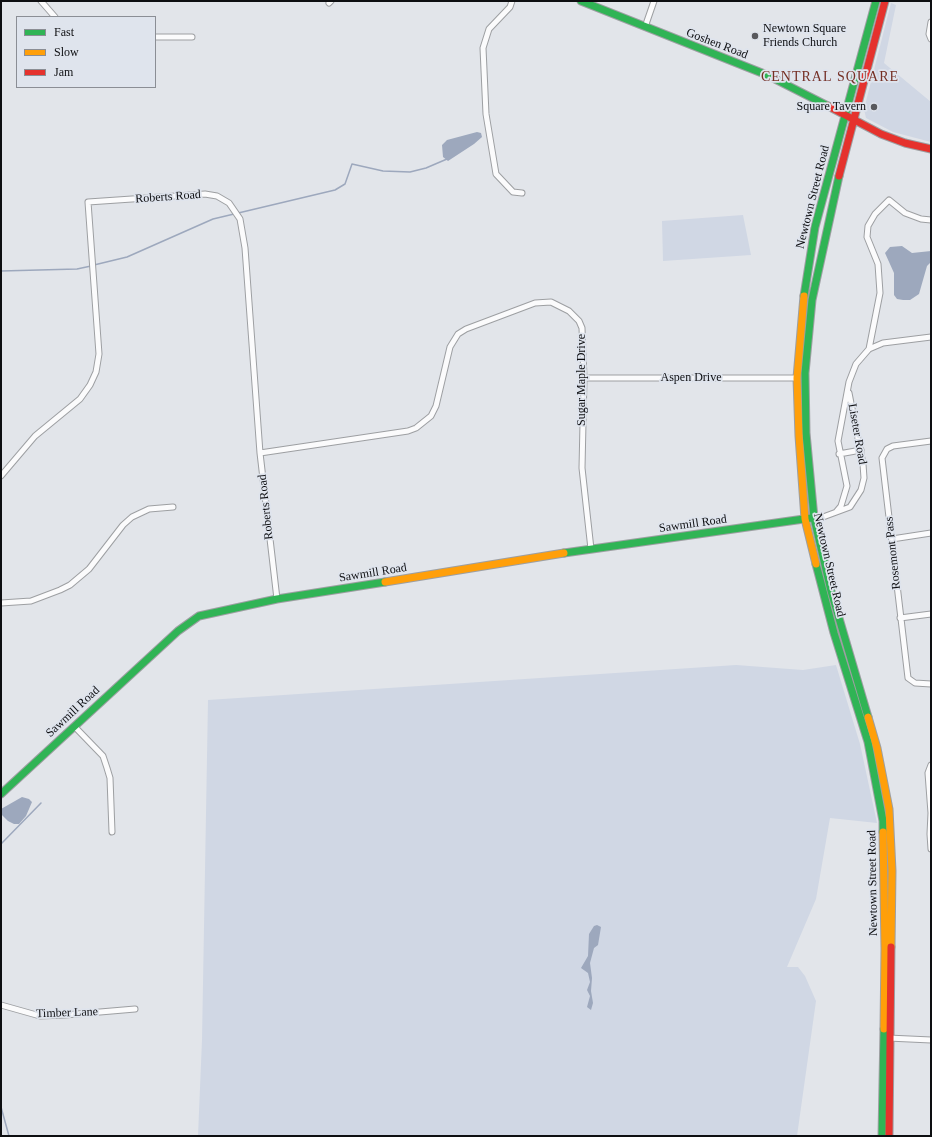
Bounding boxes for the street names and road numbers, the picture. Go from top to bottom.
street label: Goshen Road [684,26,750,62]
street label: Newtown Street Road [793,144,833,250]
street label: Roberts Road [135,188,201,206]
street label: Sugar Maple Drive [575,334,589,426]
street label: Aspen Drive [661,371,721,385]
street label: Liseter Road [845,402,869,466]
street label: Roberts Road [255,474,277,540]
street label: Sawmill Road [658,512,728,536]
street label: Newtown Street Road [810,512,848,618]
street label: Rosemont Pass [882,516,904,590]
street label: Sawmill Road [338,561,408,585]
street label: Sawmill Road [43,683,103,741]
street label: Newtown Street Road [865,830,881,936]
street label: Timber Lane [36,1005,98,1021]

